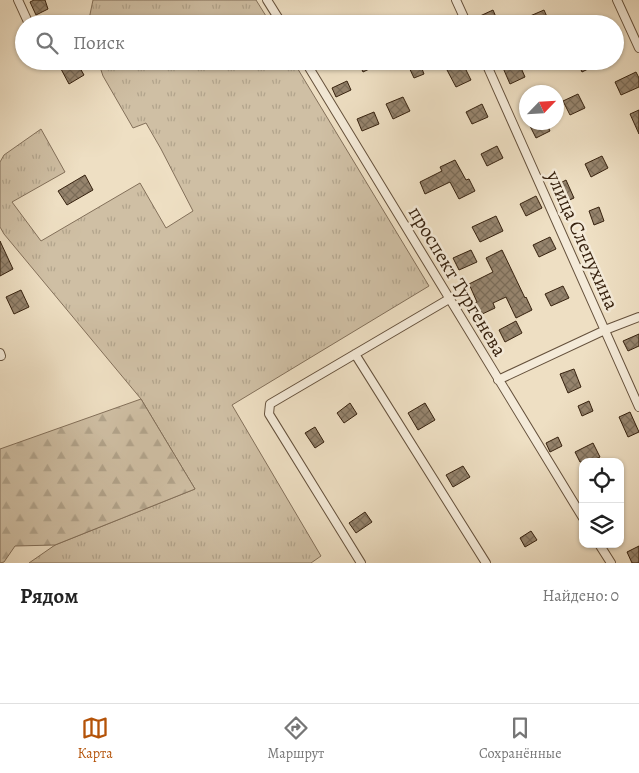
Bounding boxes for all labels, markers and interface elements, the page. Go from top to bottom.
search box [15,15,624,70]
icon: search [33,29,61,57]
text: Поиск [73,30,125,56]
north arrow [519,85,564,130]
street label: улица Слепухина [539,166,626,315]
street label: проспект Тургенева [402,201,514,362]
map controls [579,458,624,548]
button: locate [579,458,624,503]
button: layers [579,503,624,548]
text: Рядом [20,582,78,610]
text: Найдено: 0 [542,585,619,607]
tab: Карта [77,714,113,763]
tab: Маршрут [268,714,324,763]
tab: Сохранённые [479,714,562,763]

